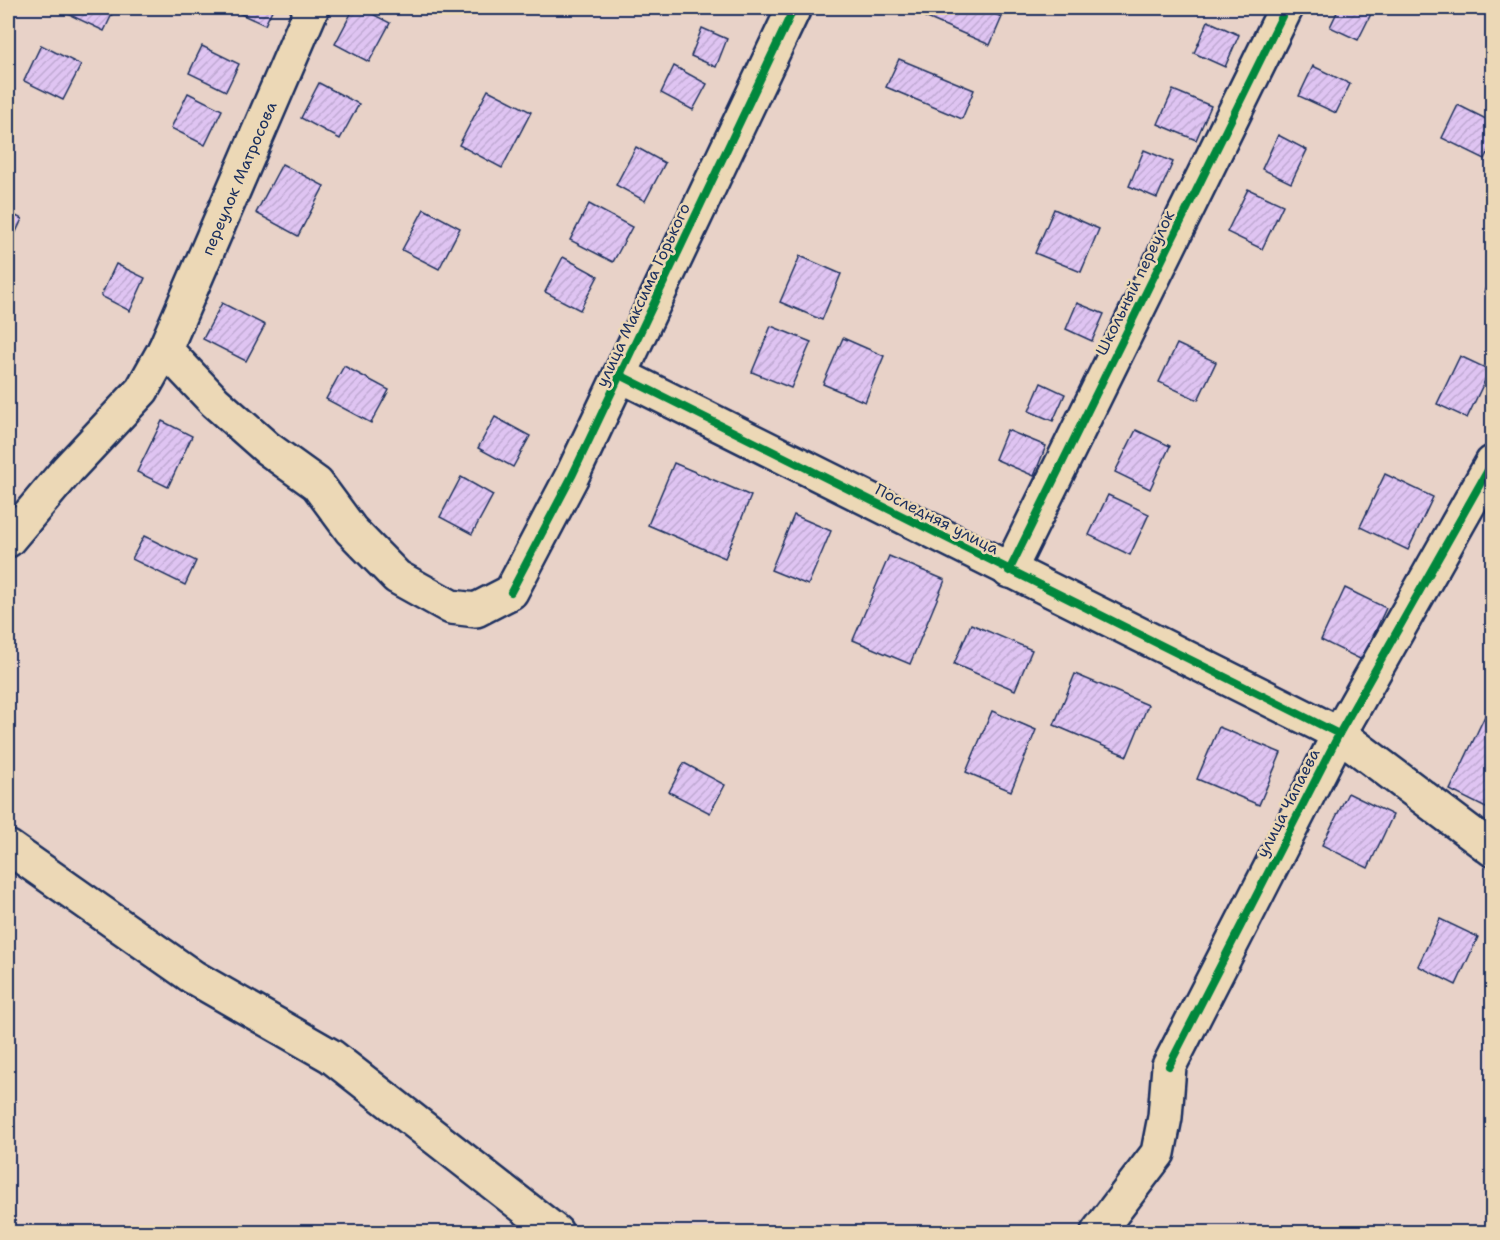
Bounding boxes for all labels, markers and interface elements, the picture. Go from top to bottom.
street label: переулок Матросова [196,98,281,258]
street label: улица Максима Горького [591,200,695,390]
street label: Школьный переулок [1091,207,1180,359]
street label: Последняя улица [871,479,1003,559]
street label: улица Чапаева [1251,745,1325,861]

